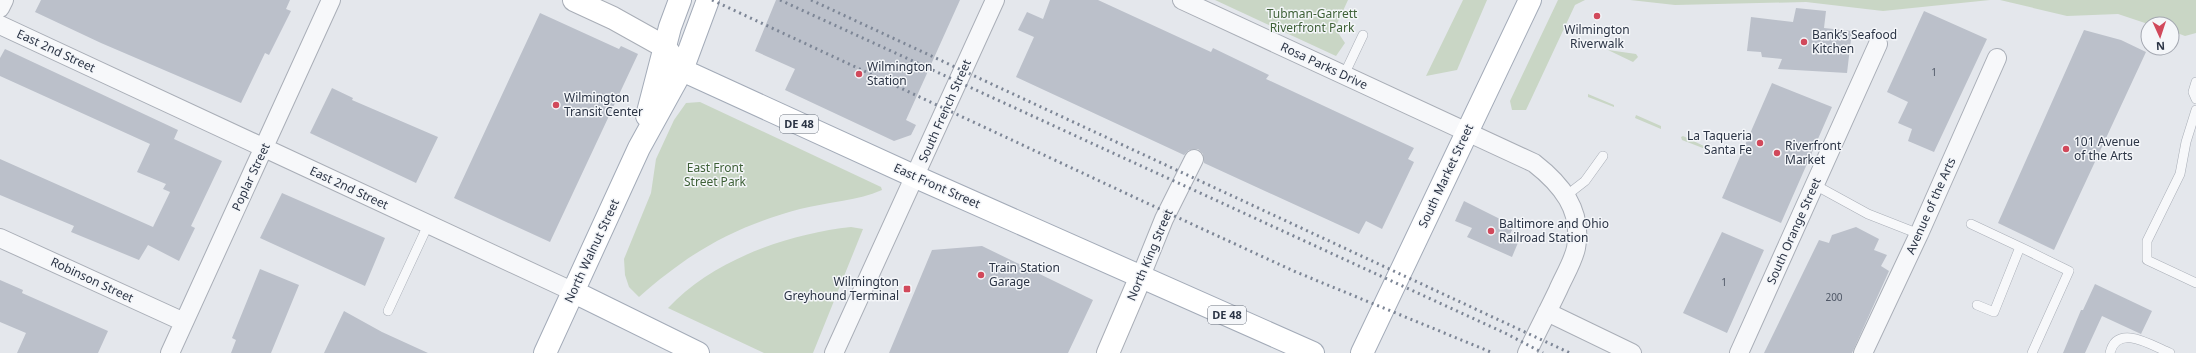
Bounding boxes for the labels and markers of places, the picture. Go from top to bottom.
marker: Wilmington Riverwalk [1592,11,1602,21]
place label: Wilmington Riverwalk [1564,21,1630,52]
place label: Bank’s Seafood Kitchen [1812,26,1897,57]
marker: Bank’s Seafood Kitchen [1799,37,1809,47]
place label: Wilmington Station [867,58,932,89]
marker: Wilmington Station [854,69,864,79]
place label: Wilmington Transit Center [564,89,643,120]
marker: Wilmington Transit Center [551,100,561,110]
place label: La Taqueria Santa Fe [1687,127,1752,158]
place label: 101 Avenue of the Arts [2074,133,2140,164]
place label: Riverfront Market [1785,137,1842,168]
marker: La Taqueria Santa Fe [1755,138,1765,148]
marker: 101 Avenue of the Arts [2061,144,2071,154]
marker: Riverfront Market [1772,148,1782,158]
place label: Baltimore and Ohio Railroad Station [1499,215,1609,246]
marker: Baltimore and Ohio Railroad Station [1486,226,1496,236]
place label: Train Station Garage [989,259,1060,290]
marker: Train Station Garage [976,270,986,280]
place label: Wilmington Greyhound Terminal [784,273,899,304]
marker: Wilmington Greyhound Terminal [902,284,912,294]

